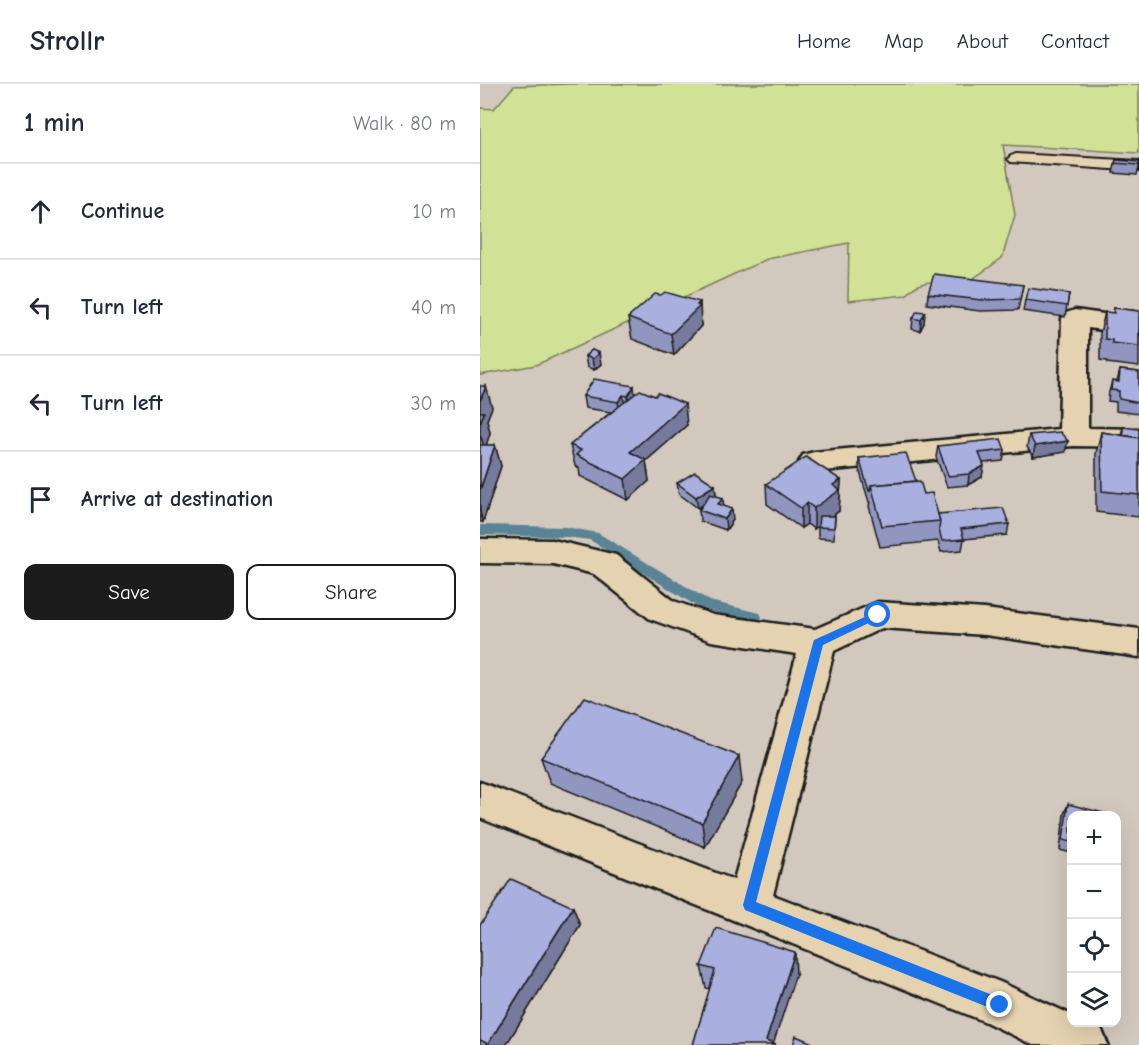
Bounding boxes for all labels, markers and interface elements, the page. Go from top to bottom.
text: Strollr [30,25,104,57]
text: Home [797,29,851,53]
text: Map [884,29,924,53]
text: About [957,29,1008,53]
text: Contact [1041,29,1109,53]
text: 1 min [24,108,85,138]
text: Walk · 80 m [353,112,456,135]
icon: ahead [24,195,57,228]
text: Continue [81,198,164,224]
text: 10 m [413,200,456,223]
icon: left [24,291,57,324]
text: Turn left [81,294,163,320]
text: 40 m [411,296,456,319]
icon: left [24,387,57,420]
text: Turn left [81,390,163,416]
text: 30 m [410,392,456,415]
icon: arrive [24,483,57,516]
text: Arrive at destination [81,486,273,512]
button: Save [24,564,234,620]
button: Share [246,564,456,620]
route start [864,601,890,627]
map controls [1067,811,1121,1027]
button: + [1067,811,1121,865]
button: − [1067,865,1121,919]
button: locate [1067,919,1121,973]
button: layers [1067,973,1121,1027]
route end [986,991,1012,1017]

